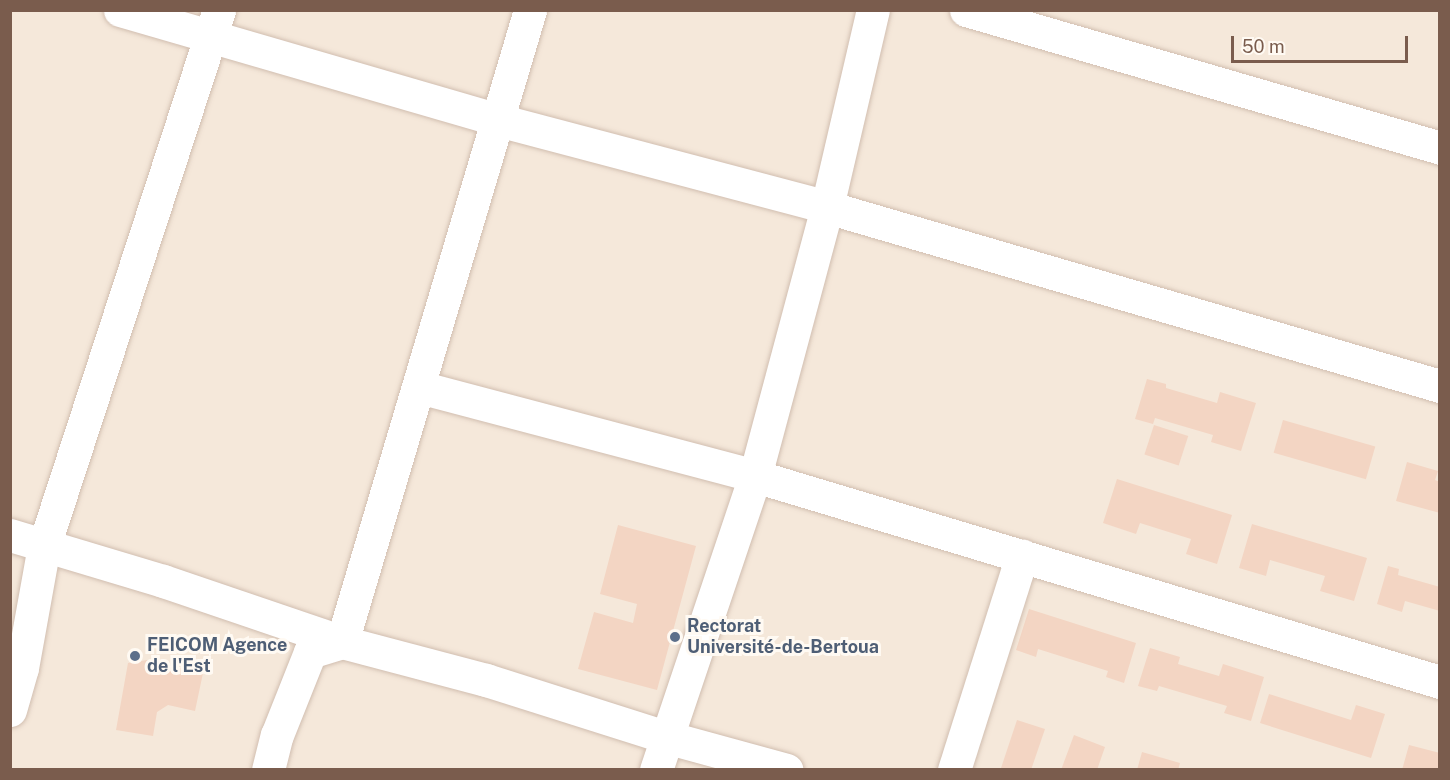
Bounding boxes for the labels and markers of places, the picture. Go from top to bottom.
place label: Rectorat Université-de-Bertoua [687,616,879,658]
marker: Rectorat Université-de-Bertoua [668,630,682,644]
place label: FEICOM Agence de l'Est [147,635,287,678]
marker: FEICOM Agence de l'Est [128,649,142,663]

